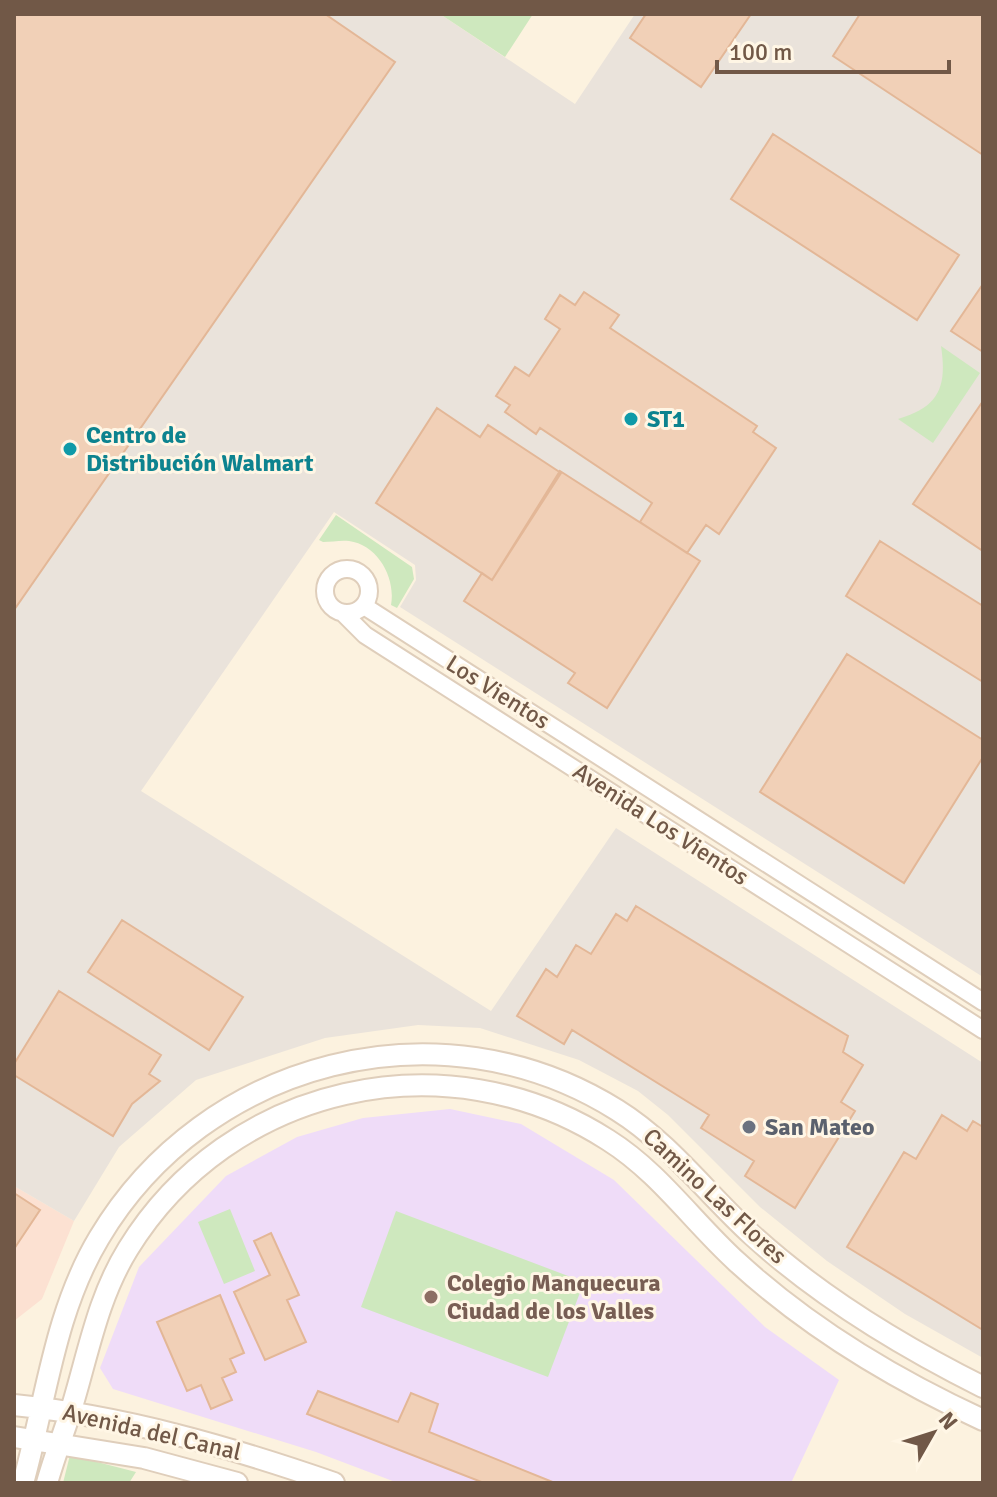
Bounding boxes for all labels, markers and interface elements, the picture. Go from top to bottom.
scale bar [717,24,949,74]
text: 100 m [729,37,792,67]
place label: ST1 [647,404,685,434]
marker: ST1 [622,410,640,428]
place label: Centro de Distribución Walmart [86,420,314,478]
marker: Centro de Distribución Walmart [61,440,79,458]
street label: Los Vientos [441,648,555,736]
street label: Avenida Los Vientos [568,756,754,892]
place label: San Mateo [765,1112,874,1142]
marker: San Mateo [740,1118,758,1136]
street label: Camino Las Flores [637,1122,793,1270]
place label: Colegio Manquecura Ciudad de los Valles [447,1268,661,1326]
marker: Colegio Manquecura Ciudad de los Valles [422,1288,440,1306]
north arrow [893,1393,973,1473]
street label: Avenida del Canal [60,1397,244,1467]
text: N [933,1406,963,1435]

